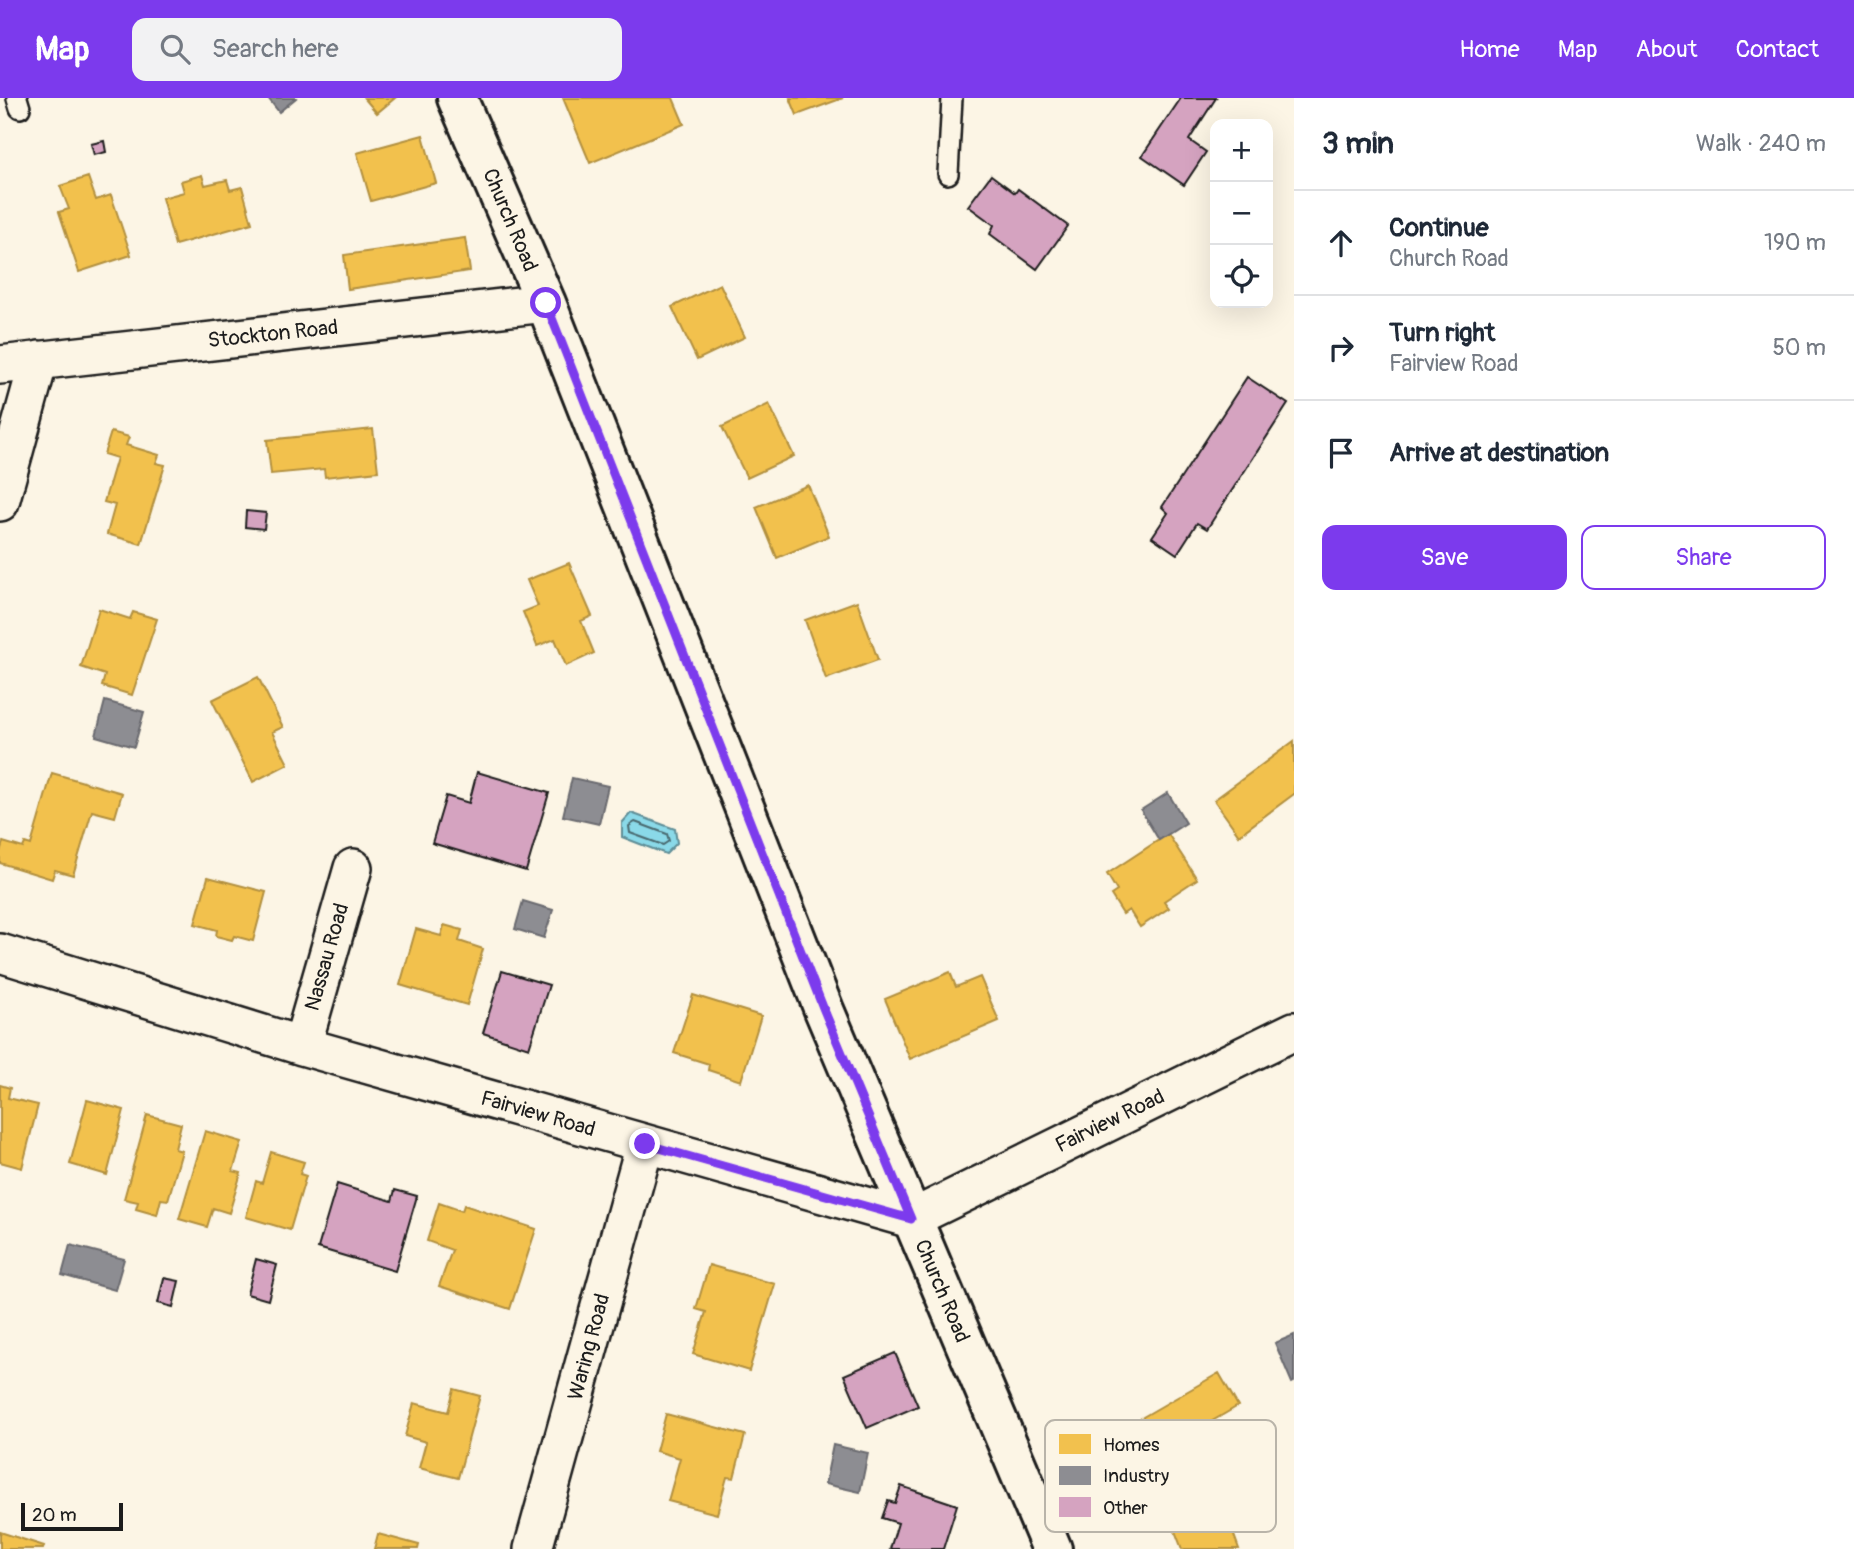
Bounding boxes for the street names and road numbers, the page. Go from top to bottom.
street label: Church Road [476,164,544,276]
street label: Stockton Road [207,314,339,354]
street label: Nassau Road [299,900,355,1014]
street label: Fairview Road [1051,1083,1169,1159]
street label: Fairview Road [477,1085,599,1143]
street label: Church Road [908,1235,976,1347]
street label: Waring Road [562,1291,616,1403]

